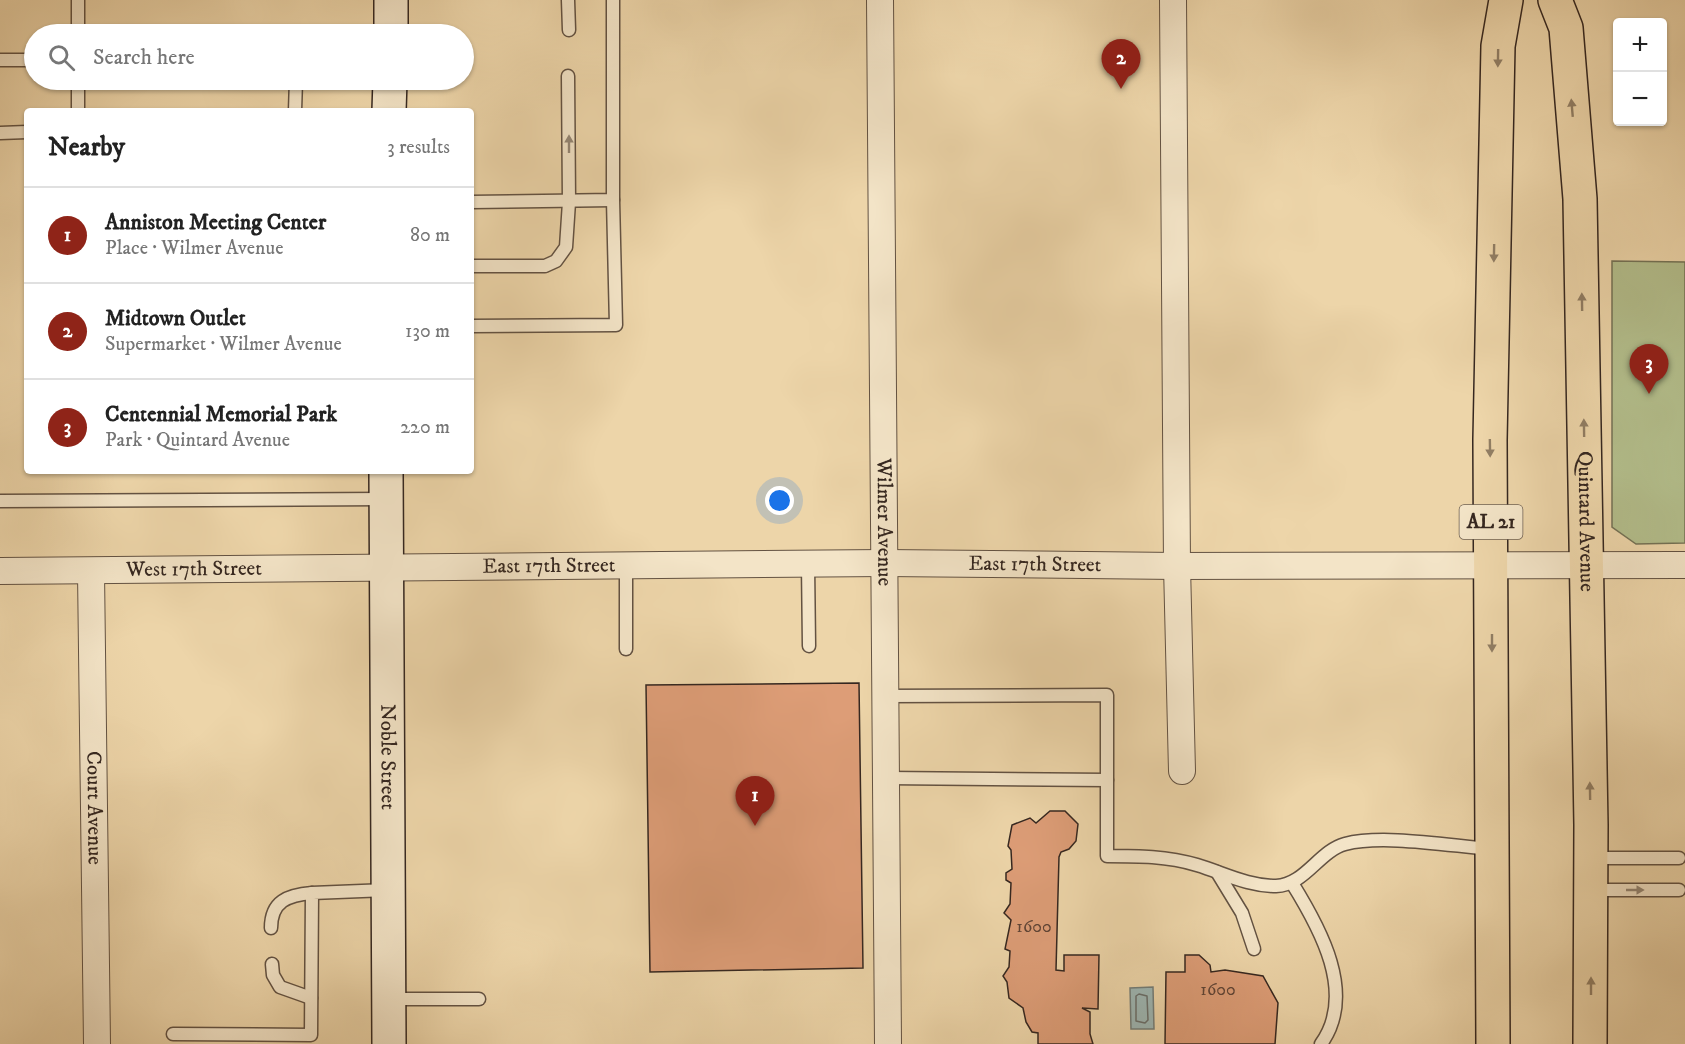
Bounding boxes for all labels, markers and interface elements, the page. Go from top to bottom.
map controls [1613,18,1667,126]
button: + [1613,18,1667,72]
search box [24,24,474,90]
pin: 2 [1102,40,1140,89]
icon: search [45,41,78,74]
text: Search here [93,44,195,71]
one-way arrow [1493,48,1502,67]
button: − [1613,72,1667,126]
one-way arrow [1568,98,1577,117]
text: Nearby [48,131,125,164]
one-way arrow [564,134,574,153]
text: 3 results [387,135,450,160]
text: Anniston Meeting Center [105,209,326,236]
text: 1 [64,223,71,248]
text: 80 m [410,223,450,248]
text: Place · Wilmer Avenue [105,236,283,261]
one-way arrow [1489,243,1498,262]
one-way arrow [1577,293,1586,312]
text: Midtown Outlet [105,305,246,332]
text: 2 [63,319,72,344]
text: 130 m [405,319,450,344]
text: Supermarket · Wilmer Avenue [105,332,342,357]
pin: 3 [1630,344,1668,394]
text: Centennial Memorial Park [105,401,337,428]
text: 3 [64,415,71,440]
text: 220 m [400,415,450,440]
one-way arrow [1579,418,1589,437]
text: Park · Quintard Avenue [105,428,290,453]
one-way arrow [1485,438,1495,457]
street label: Quintard Avenue [1571,451,1600,592]
street label: Wilmer Avenue [871,457,897,587]
your location [765,486,794,515]
road number: AL 21 [1460,505,1522,539]
street label: East 17th Street [968,551,1102,578]
street label: East 17th Street [482,552,616,580]
street label: West 17th Street [125,556,262,583]
one-way arrow [1487,633,1497,652]
street label: Noble Street [374,704,401,810]
street label: Court Avenue [80,751,108,865]
pin: 1 [736,776,774,826]
one-way arrow [1585,781,1595,800]
one-way arrow [1625,885,1644,895]
house number: 1600 [1016,916,1052,938]
one-way arrow [1586,976,1595,995]
house number: 1600 [1200,979,1236,1001]

